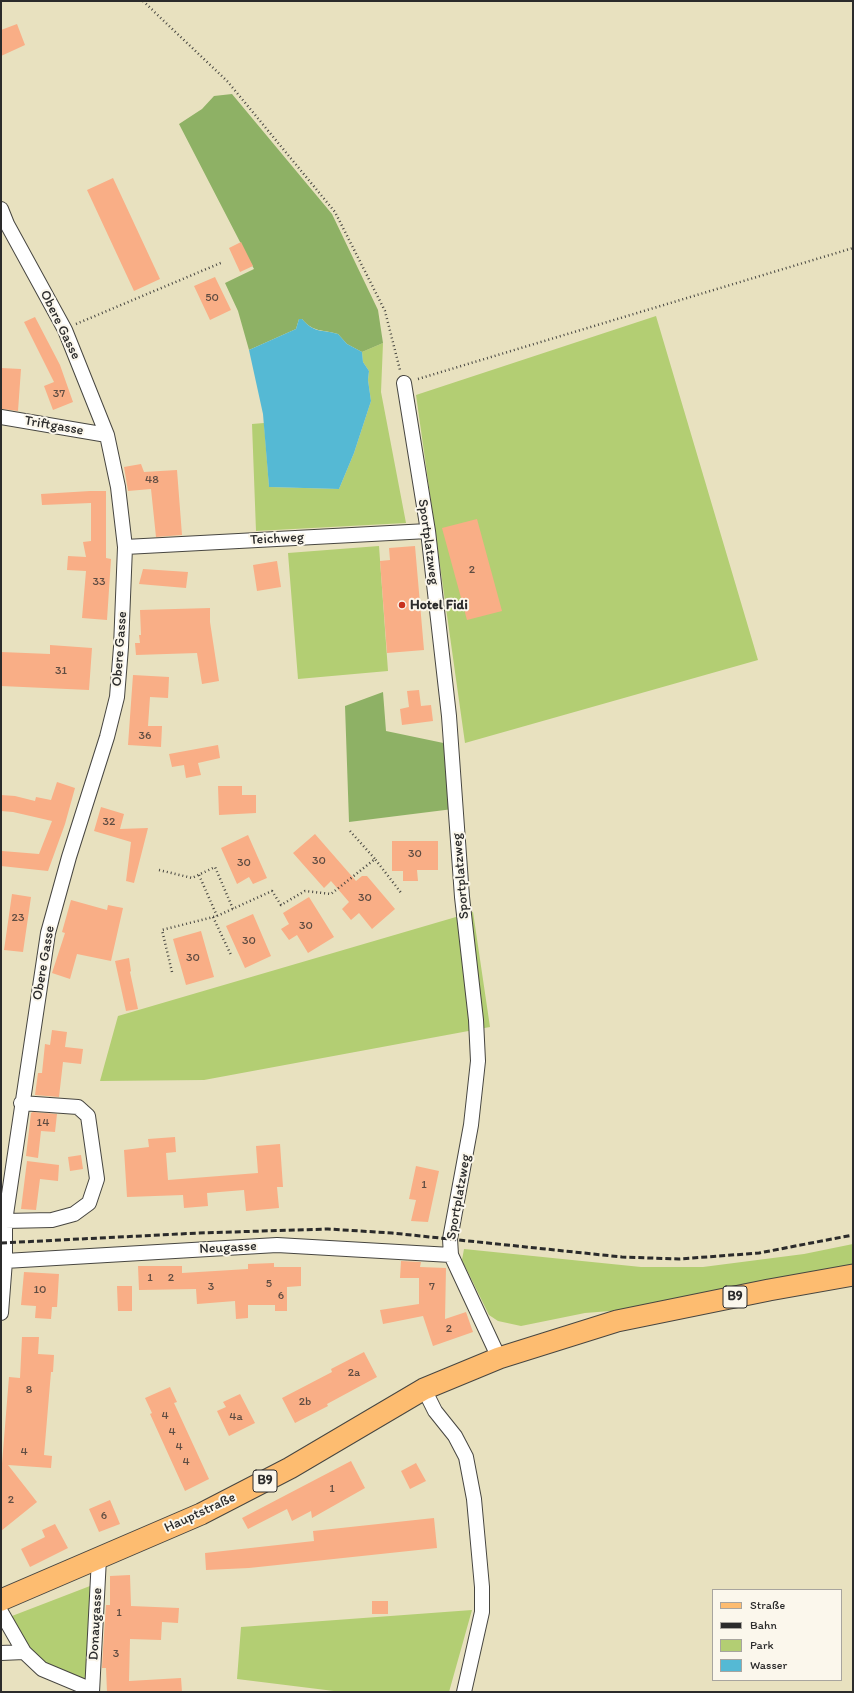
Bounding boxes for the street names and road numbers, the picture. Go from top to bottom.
street label: Obere Gasse [36,288,84,362]
street label: Triftgasse [23,413,85,439]
street label: Sportplatzweg [414,498,442,586]
street label: Teichweg [250,529,304,549]
street label: Obere Gasse [109,611,131,687]
street label: Sportplatzweg [449,832,473,920]
street label: Obere Gasse [29,924,59,1002]
street label: Sportplatzweg [443,1153,475,1241]
street label: Neugasse [199,1238,257,1258]
road number: B9 [723,1286,747,1308]
road number: B9 [253,1470,277,1492]
street label: Hauptstraße [162,1489,238,1537]
street label: Donaugasse [86,1587,106,1661]

